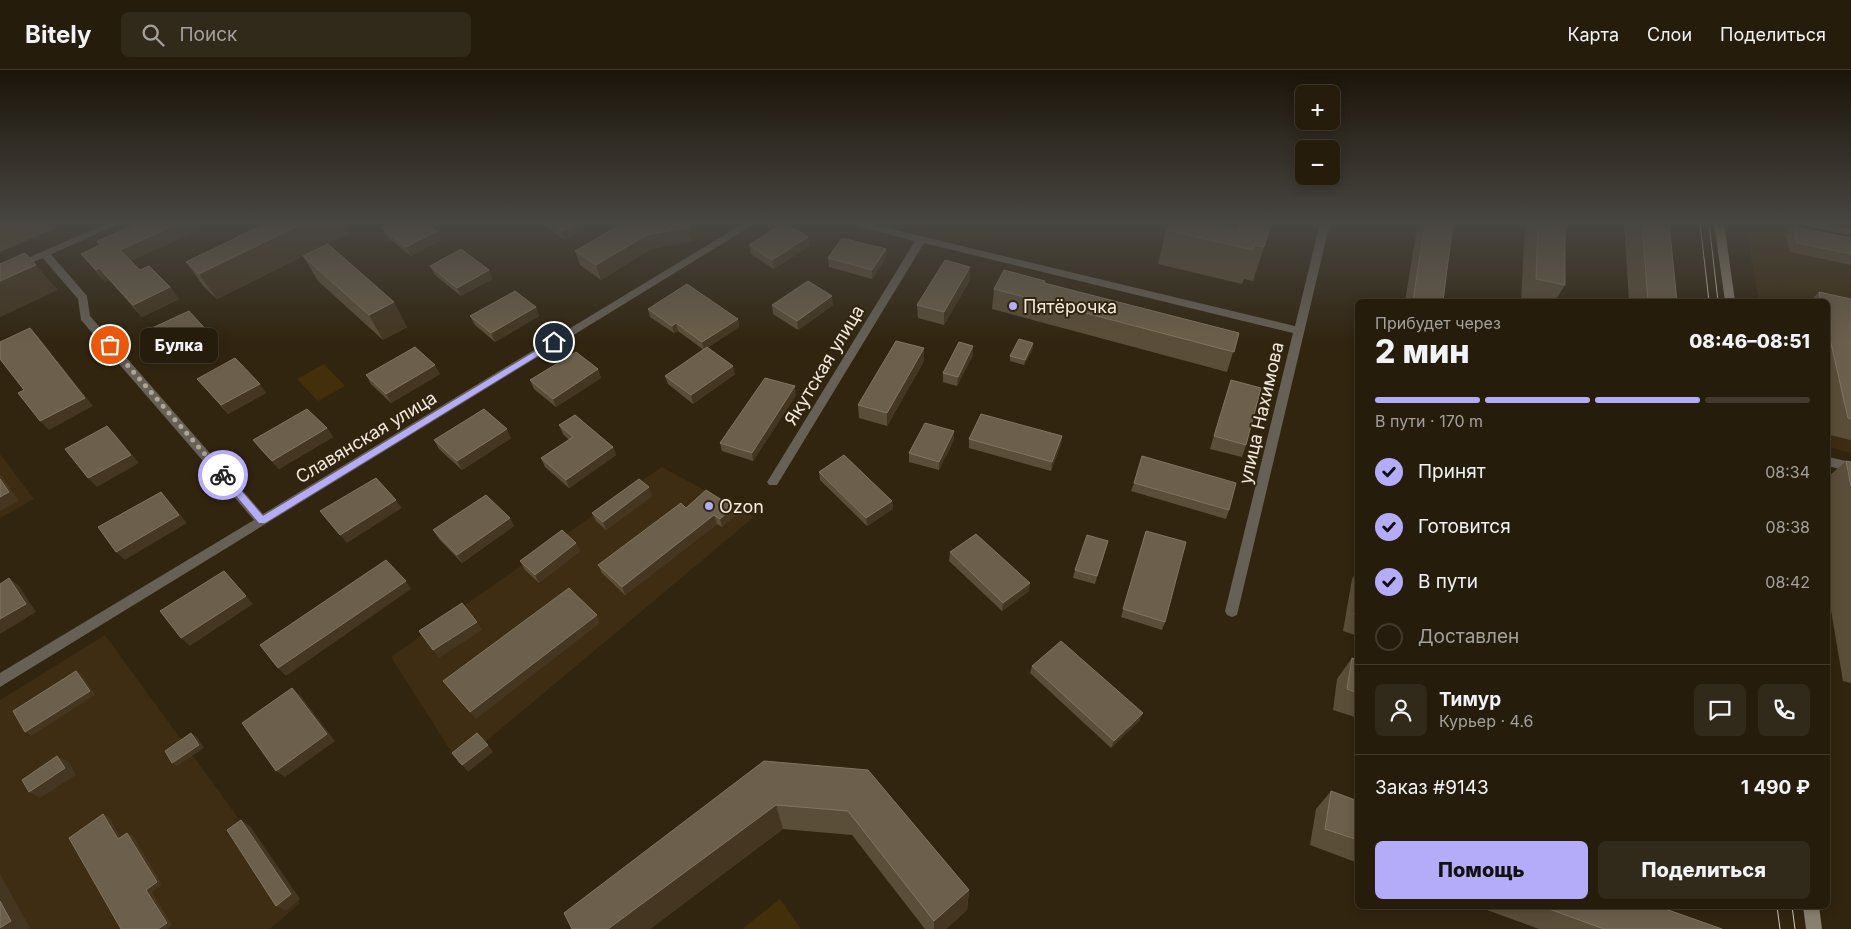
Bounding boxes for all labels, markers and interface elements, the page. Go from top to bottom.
search box [121,12,471,57]
text: Bitely [25,20,91,49]
icon: search [139,21,167,49]
text: Поиск [179,23,237,46]
text: Карта [1567,24,1619,45]
text: Слои [1647,24,1692,45]
text: Поделиться [1720,24,1826,45]
map controls [1295,85,1340,185]
button: + [1295,85,1340,130]
button: − [1295,140,1340,185]
place label: Пятёрочка [1023,296,1117,317]
marker: Пятёрочка [1007,300,1019,312]
street label: Якутская улица [780,301,868,429]
text: Прибудет через [1375,313,1501,333]
pin [533,321,575,363]
pin [89,324,131,366]
callout: Булка [140,328,218,362]
icon: home [540,328,568,356]
text: 08:46–08:51 [1689,330,1810,353]
icon: bag [96,331,124,359]
text: 2 мин [1375,332,1470,371]
text: Булка [155,335,203,355]
street label: улица Нахимова [1234,340,1288,486]
street label: Славянская улица [292,387,440,487]
text: В пути · 170 m [1375,411,1483,431]
courier [198,450,248,500]
icon: check [1375,458,1403,486]
text: Принят [1418,460,1486,483]
icon: bike [209,461,237,489]
text: 08:34 [1765,462,1810,482]
place label: Ozon [719,496,764,517]
marker: Ozon [703,500,715,512]
icon: check [1375,513,1403,541]
text: Готовится [1418,515,1511,538]
text: 08:38 [1766,517,1810,537]
icon: check [1375,568,1403,596]
text: В пути [1418,570,1478,593]
text: 08:42 [1765,572,1810,592]
text: Доставлен [1418,625,1519,648]
button: person [1375,684,1427,736]
button: chat [1694,684,1746,736]
button: phone [1758,684,1810,736]
text: Тимур [1439,688,1501,711]
text: Курьер · 4.6 [1439,711,1534,731]
text: Заказ #9143 [1375,776,1489,799]
text: 1 490 ₽ [1741,776,1810,799]
button: Помощь [1375,841,1588,899]
button: Поделиться [1598,841,1810,899]

